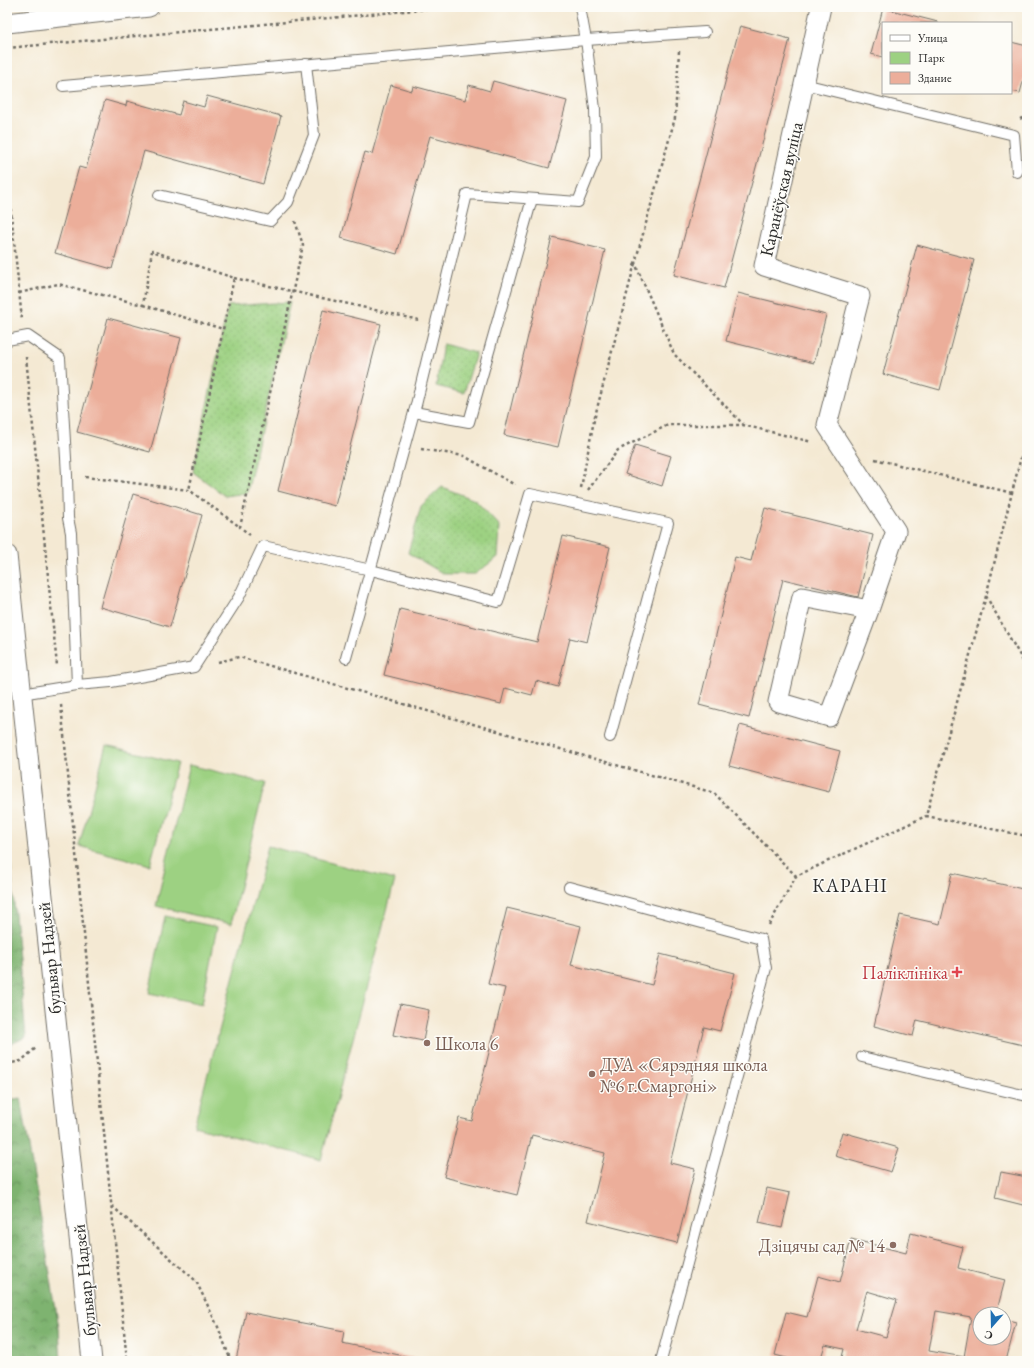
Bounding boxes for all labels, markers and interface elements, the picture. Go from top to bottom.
legend [882,22,1012,94]
text: Улица [917,30,948,46]
text: Парк [918,50,945,66]
text: Здание [918,70,952,86]
street label: Каранёўская вуліца [754,119,808,259]
district label: КАРАНІ [812,873,888,898]
street label: бульвар Надзей [32,900,66,1015]
place label: Паліклініка [862,961,949,984]
marker: Паліклініка [951,966,963,978]
place label: Школа 6 [435,1032,499,1055]
marker: Школа 6 [422,1038,432,1048]
place label: ДУА «Сярэдняя школа №6 г.Смаргоні» [600,1053,768,1097]
marker: ДУА «Сярэдняя школа №6 г.Смаргоні» [587,1069,597,1079]
street label: бульвар Надзей [67,1222,101,1337]
place label: Дзіцячы сад № 14 [759,1234,885,1257]
marker: Дзіцячы сад № 14 [888,1240,898,1250]
north arrow [972,1306,1012,1346]
text: С [982,1327,995,1343]

